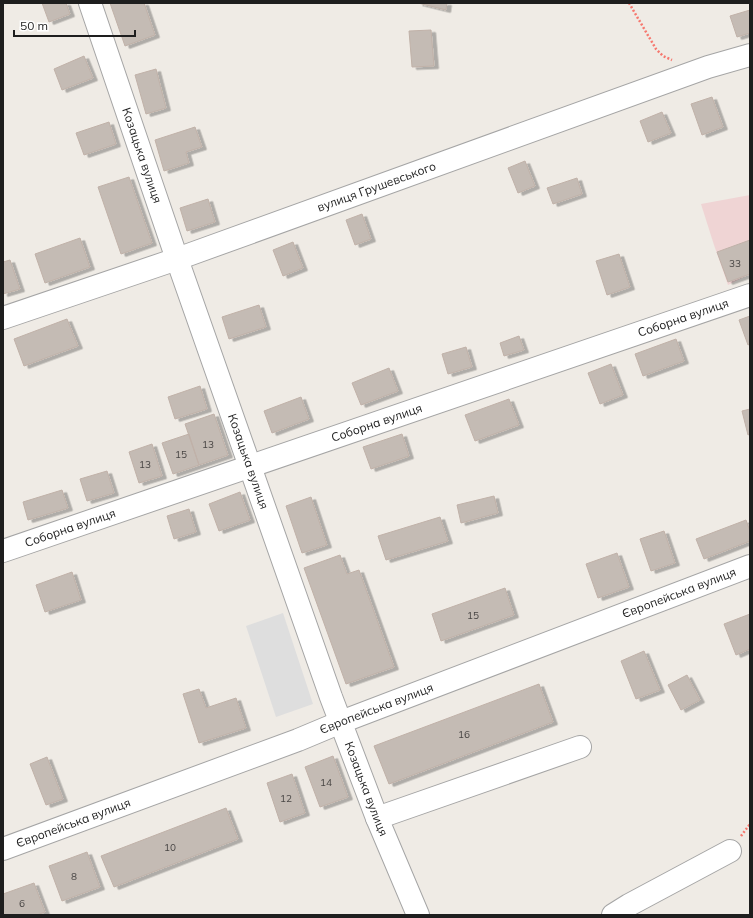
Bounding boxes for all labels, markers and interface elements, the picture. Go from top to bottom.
scale bar [14,12,135,38]
text: 50 m [20,18,48,33]
street label: Козацька вулиця [119,105,165,205]
street label: вулиця Грушевського [315,158,438,215]
house number: 33 [729,257,741,270]
street label: Соборна вулиця [636,295,730,340]
street label: Соборна вулиця [329,400,424,445]
street label: Козацька вулиця [225,412,272,511]
house number: 13 [202,438,214,451]
house number: 15 [175,448,187,461]
house number: 13 [139,458,151,471]
street label: Соборна вулиця [23,505,117,550]
street label: Європейська вулиця [620,564,738,621]
house number: 15 [467,609,479,622]
street label: Європейська вулиця [317,679,435,737]
house number: 16 [458,728,470,741]
street label: Козацька вулиця [342,739,392,838]
house number: 14 [320,776,332,789]
house number: 12 [280,792,292,805]
street label: Європейська вулиця [14,795,132,851]
house number: 10 [164,841,176,854]
house number: 8 [71,870,77,883]
house number: 6 [19,897,25,910]

